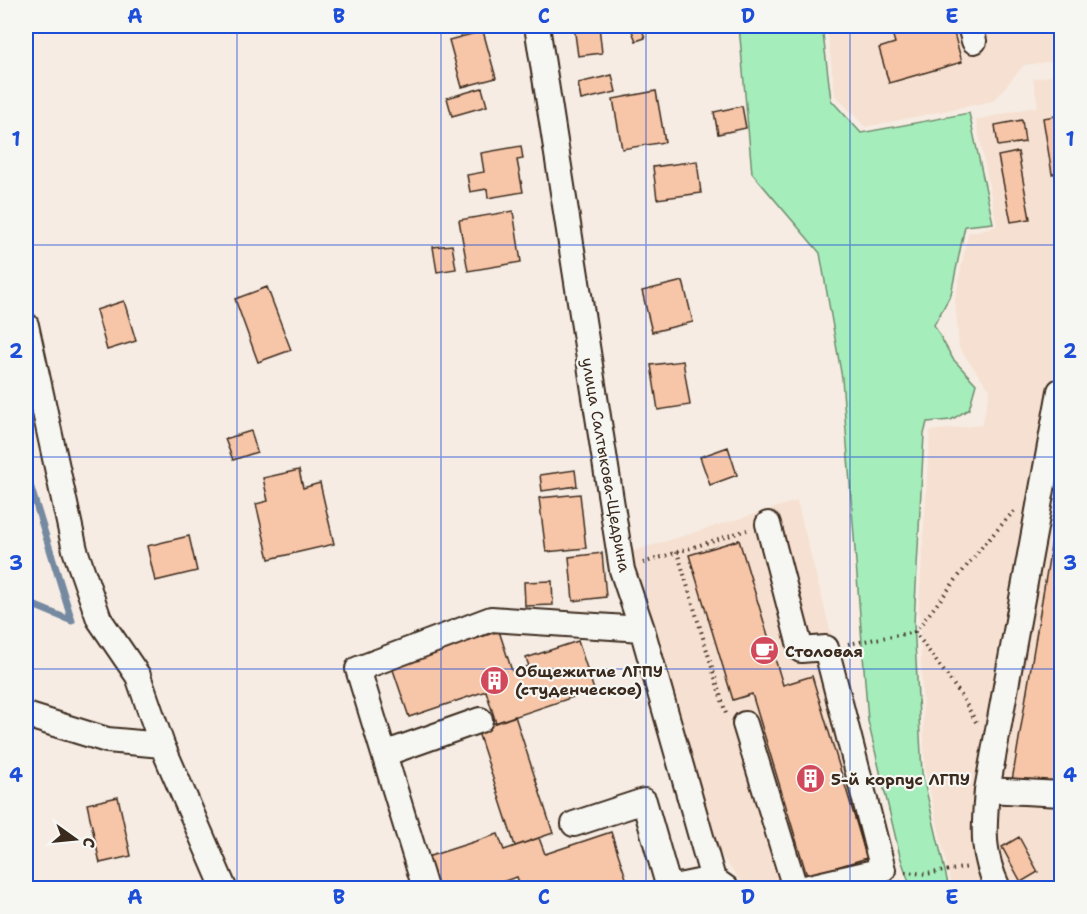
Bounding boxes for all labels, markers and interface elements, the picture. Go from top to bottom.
text: A [127,3,143,29]
text: B [333,3,345,29]
text: C [538,3,550,29]
text: D [741,3,755,29]
text: E [945,3,959,29]
text: 1 [11,126,21,152]
text: 1 [1065,126,1075,152]
text: 2 [9,338,23,364]
text: 2 [1063,338,1077,364]
street label: улица Салтыкова-Щедрина [577,356,635,574]
text: 3 [9,550,23,576]
text: 3 [1063,550,1077,576]
cafe icon: Столовая [748,635,780,667]
place label: Столовая [785,641,863,662]
place label: Общежитие ЛГПУ (студенческое) [515,661,663,700]
building icon: Общежитие ЛГПУ (студенческое) [478,664,510,696]
text: 4 [9,762,23,788]
text: 4 [1063,762,1077,788]
building icon: 5-й корпус ЛГПУ [794,763,826,795]
place label: 5-й корпус ЛГПУ [831,769,970,790]
north arrow [45,809,105,869]
text: С [78,835,100,850]
text: A [127,884,143,910]
text: B [333,884,345,910]
text: C [538,884,550,910]
text: D [741,884,755,910]
text: E [945,884,959,910]

